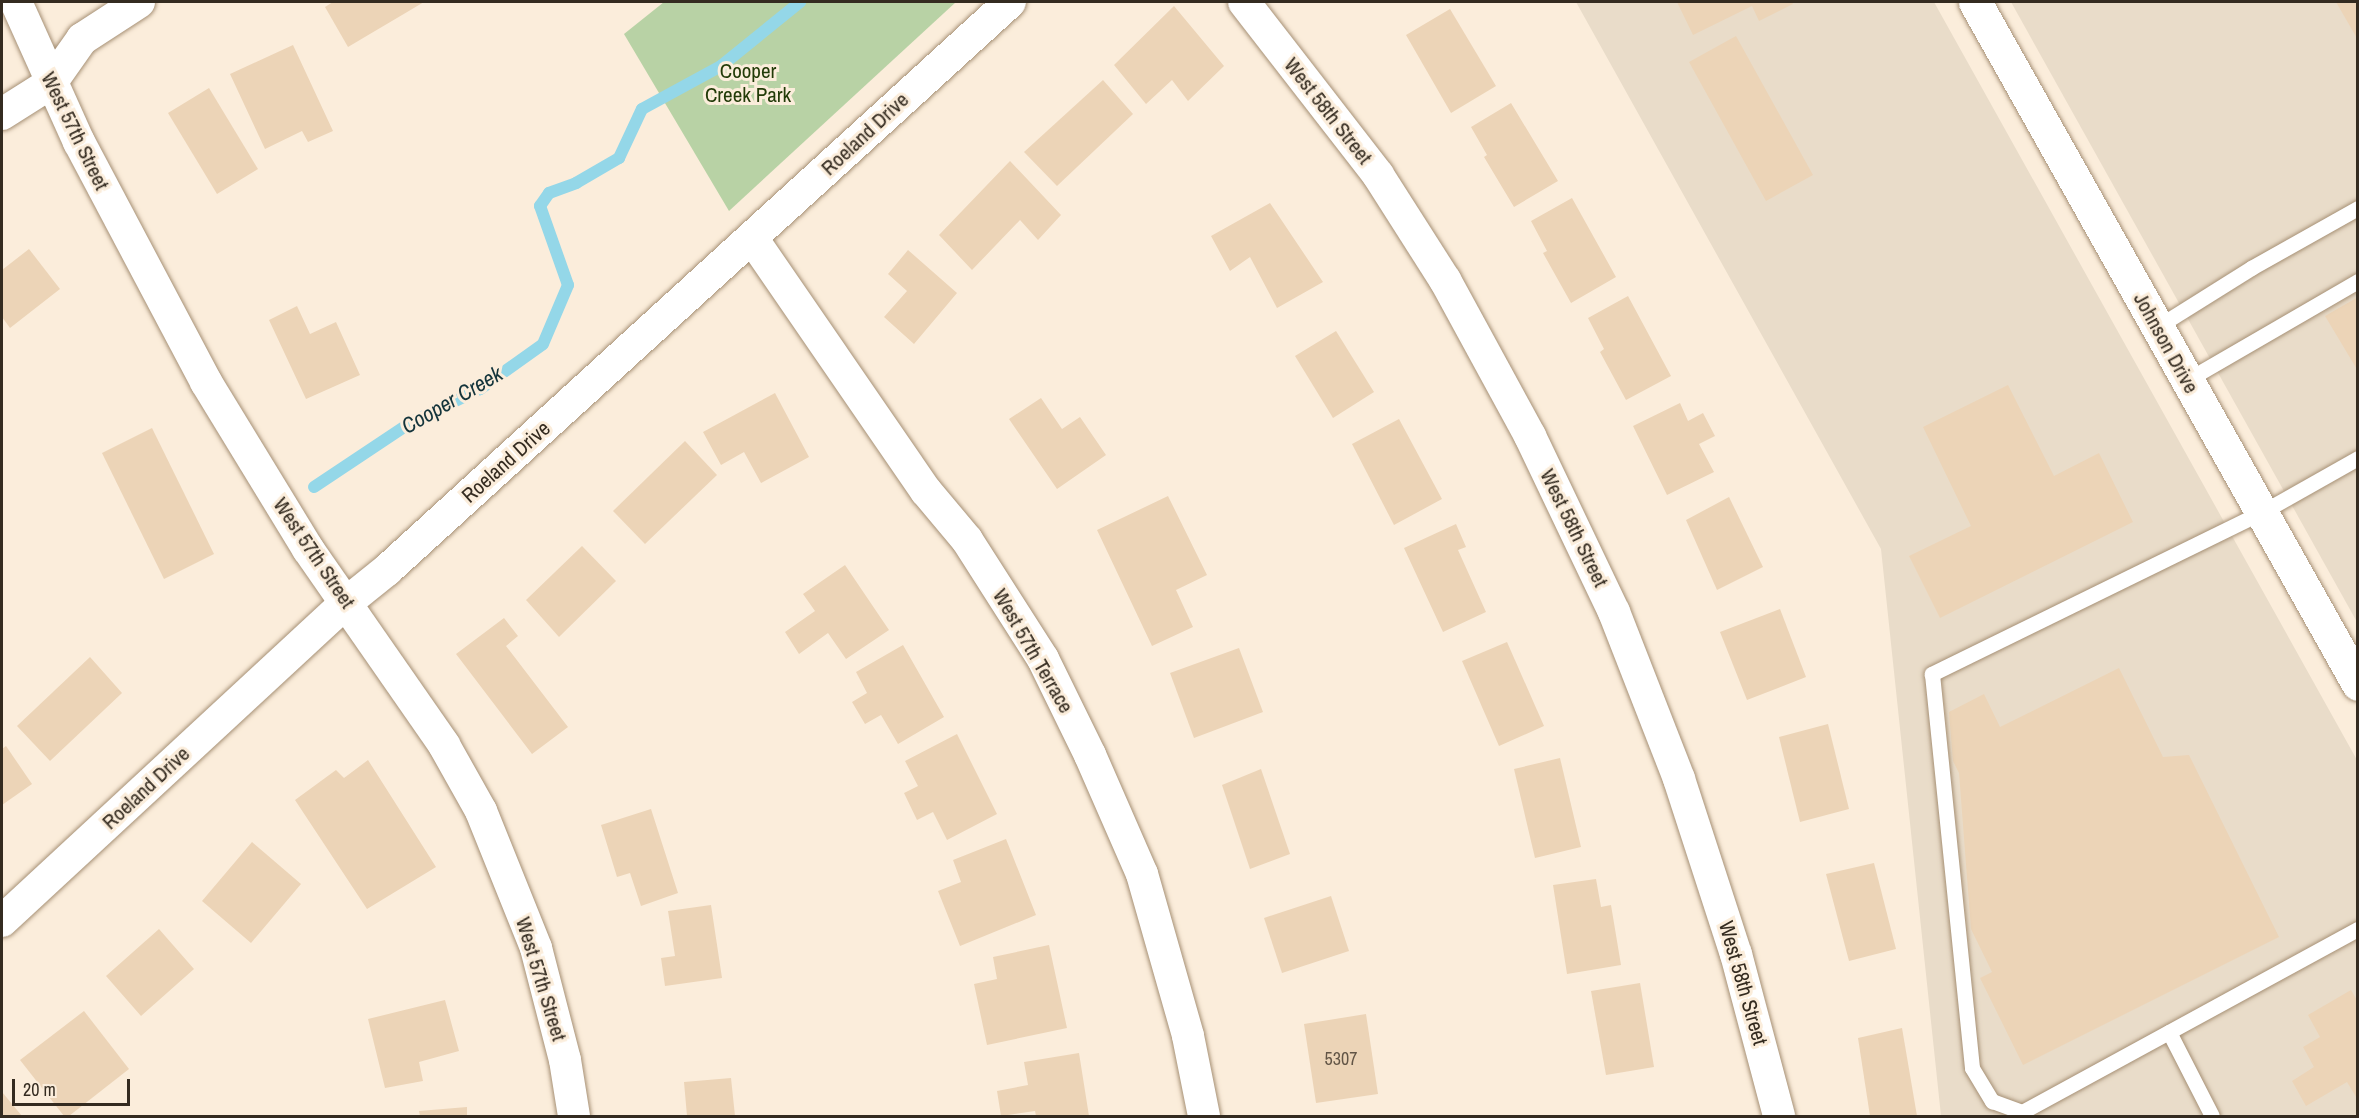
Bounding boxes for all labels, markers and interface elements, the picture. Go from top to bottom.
street label: West 58th Street [1279,53,1377,169]
park label: Cooper Creek Park [705,58,791,108]
street label: West 57th Street [36,68,114,194]
street label: Roeland Drive [816,87,914,181]
street label: Johnson Drive [2128,288,2204,398]
water label: Cooper Creek [397,360,507,440]
street label: Roeland Drive [457,416,555,508]
street label: West 58th Street [1535,465,1613,591]
street label: West 57th Street [268,493,360,613]
street label: West 57th Terrace [987,584,1079,718]
street label: Roeland Drive [97,741,195,835]
street label: West 57th Street [510,914,572,1044]
street label: West 58th Street [1713,918,1773,1048]
house number: 5307 [1325,1048,1357,1070]
scale bar [15,1067,134,1105]
text: 20 m [23,1077,56,1102]

